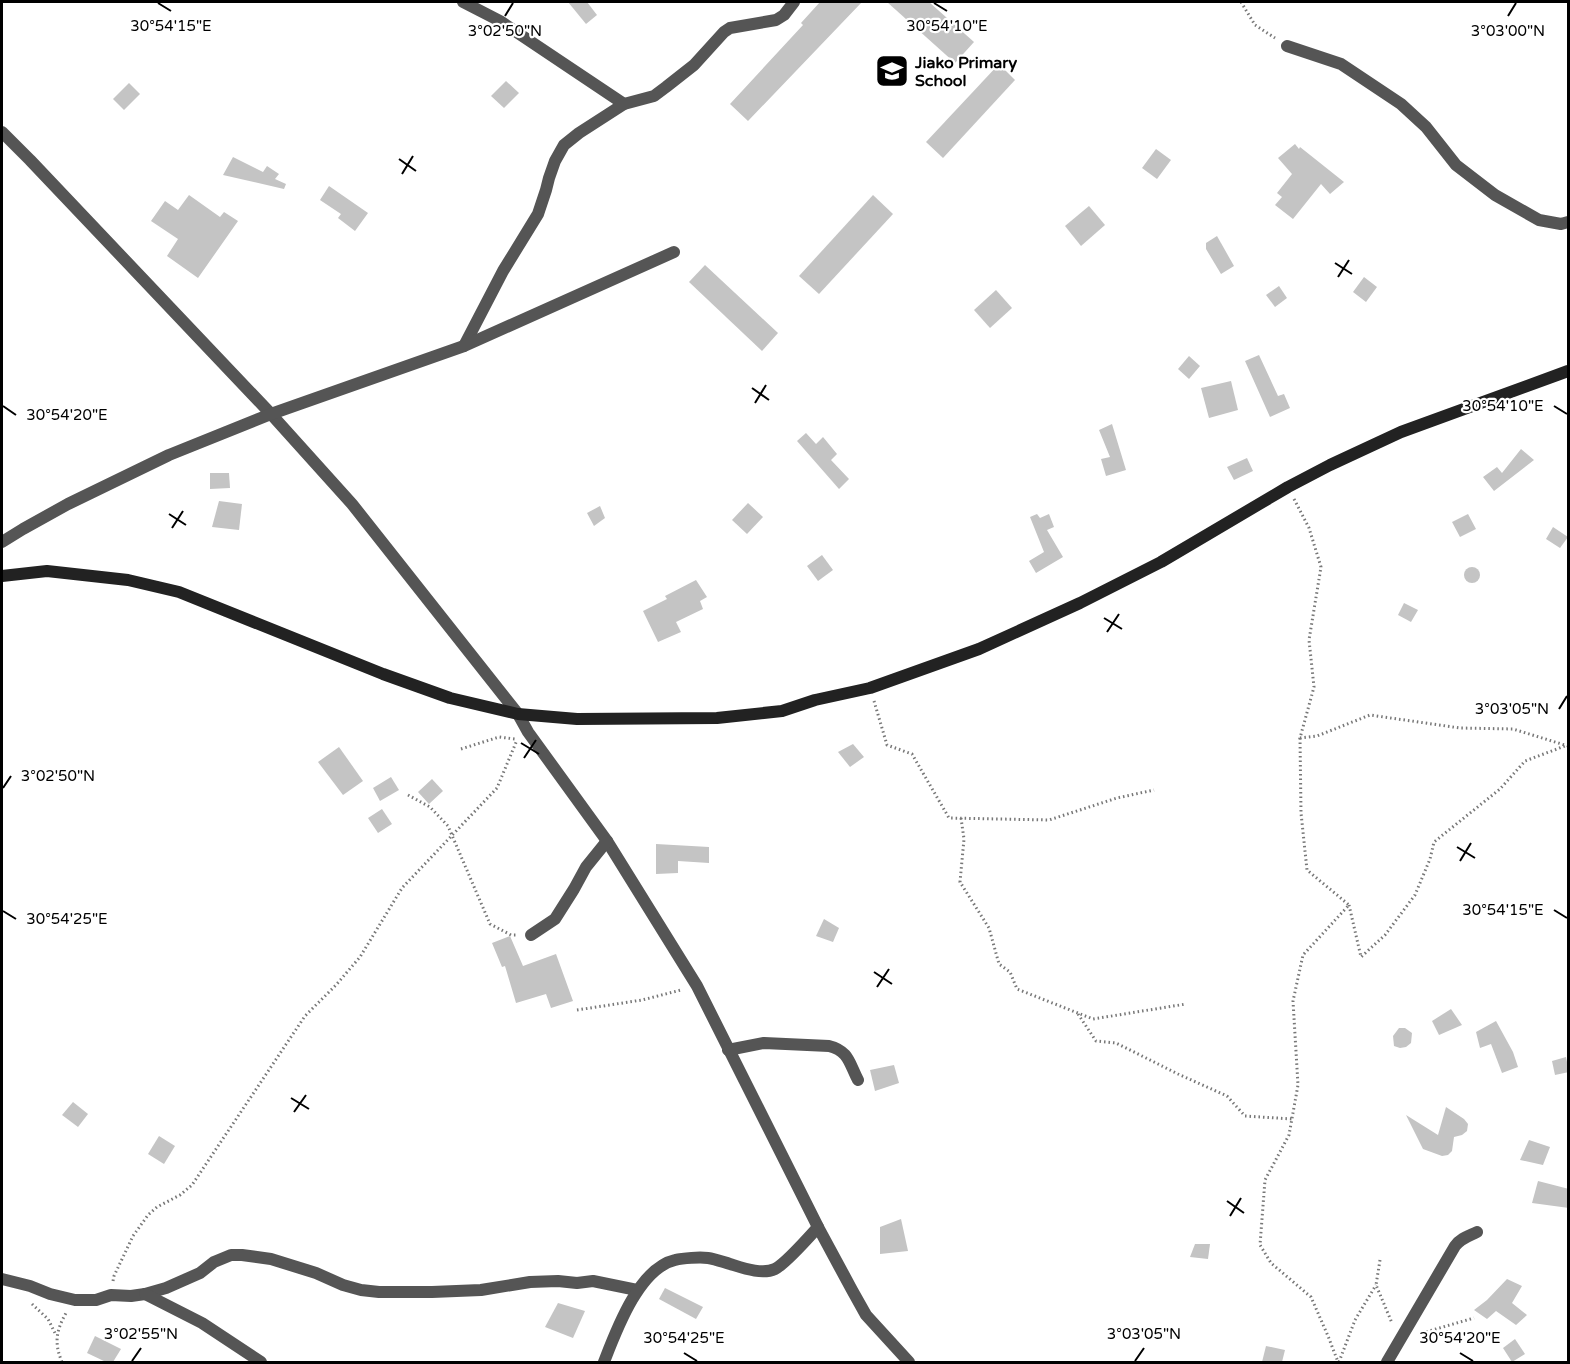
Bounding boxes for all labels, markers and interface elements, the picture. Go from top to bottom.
text: 30°54'15"E [130,17,212,35]
text: 30°54'10"E [906,17,988,35]
text: 3°02'50"N [468,22,542,40]
text: 3°03'00"N [1471,22,1545,40]
school or university icon: Jiako Primary School [874,53,910,89]
place label: Jiako Primary School [914,53,1017,91]
text: 30°54'10"E [1462,397,1544,415]
text: 30°54'20"E [26,406,108,424]
text: 3°03'05"N [1475,700,1549,718]
text: 3°02'50"N [21,767,95,785]
text: 30°54'15"E [1462,901,1544,919]
text: 30°54'25"E [26,910,108,928]
text: 3°02'55"N [104,1325,178,1343]
text: 3°03'05"N [1107,1325,1181,1343]
text: 30°54'25"E [643,1329,725,1347]
text: 30°54'20"E [1419,1329,1501,1347]

